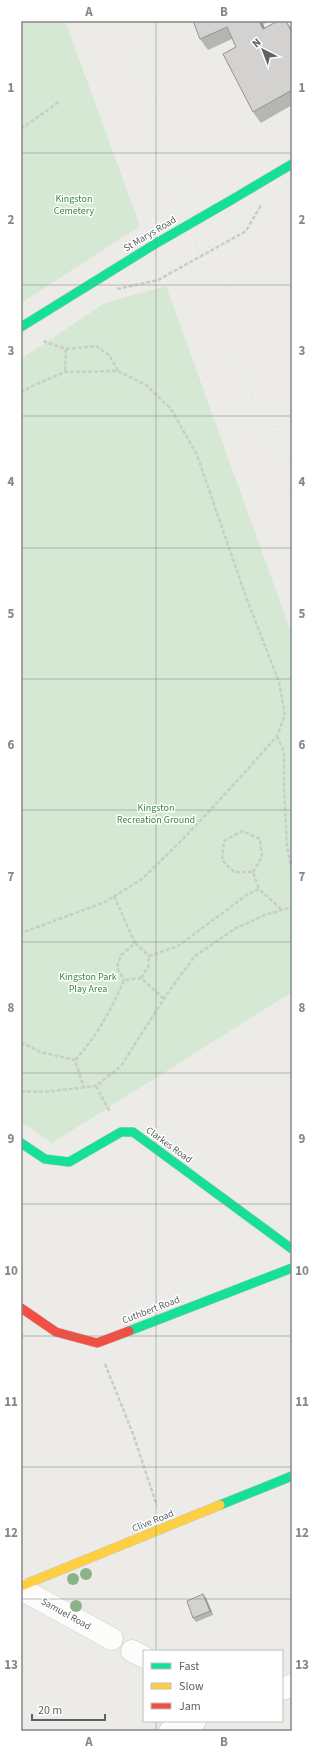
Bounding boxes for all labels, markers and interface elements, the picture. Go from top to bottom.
text: A [84,3,93,21]
text: B [220,3,228,21]
north arrow [243,30,283,70]
text: N [249,35,264,51]
text: 1 [8,79,15,97]
text: 1 [299,79,306,97]
park label: Kingston Cemetery [54,192,95,218]
text: 2 [8,211,15,229]
text: 2 [299,211,306,229]
street label: St Marys Road [121,213,179,255]
text: 3 [8,342,15,360]
text: 3 [299,342,306,360]
text: 4 [8,473,15,491]
text: 4 [299,473,306,491]
text: 5 [8,605,15,623]
text: 5 [299,605,306,623]
text: 6 [8,736,15,754]
text: 6 [299,736,306,754]
park label: Kingston Recreation Ground [117,801,195,827]
text: 7 [8,868,15,886]
text: 7 [299,868,306,886]
park label: Kingston Park Play Area [59,970,117,996]
text: 8 [8,999,15,1017]
text: 8 [299,999,306,1017]
street label: Clarkes Road [143,1123,195,1167]
text: 9 [8,1130,15,1148]
text: 9 [299,1130,306,1148]
text: 10 [4,1262,18,1280]
text: 10 [295,1262,309,1280]
street label: Cuthbert Road [120,1293,182,1327]
text: 11 [4,1393,18,1411]
text: 11 [295,1393,309,1411]
street label: Clive Road [130,1506,176,1536]
text: 12 [4,1524,18,1542]
text: 12 [295,1524,309,1542]
street label: Samuel Road [39,1595,93,1633]
legend [143,1650,283,1722]
text: 13 [4,1656,18,1674]
text: 13 [295,1656,309,1674]
text: Fast [179,1658,199,1675]
text: Slow [179,1678,204,1695]
scale bar [32,1696,105,1722]
text: Jam [179,1698,201,1715]
text: 20 m [38,1702,62,1719]
text: A [84,1733,93,1751]
text: B [220,1733,228,1751]

